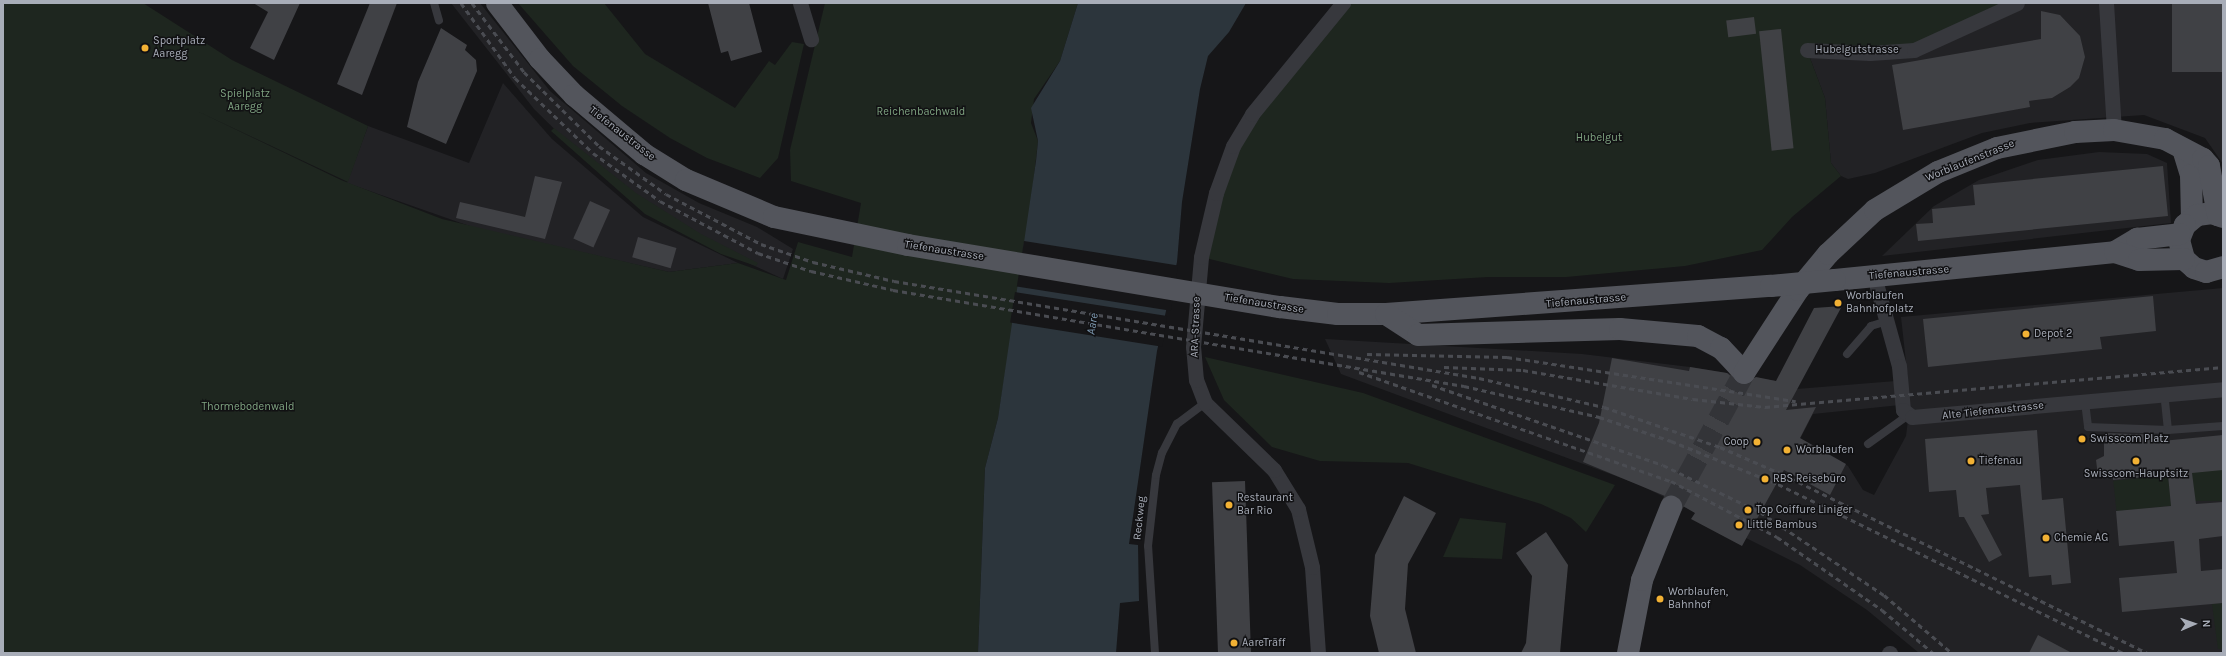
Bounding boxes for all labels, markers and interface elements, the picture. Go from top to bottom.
place label: Sportplatz Aaregg [153,35,205,61]
marker: Sportplatz Aaregg [140,43,150,53]
street label: Hubelgutstrasse [1815,43,1899,57]
park label: Spielplatz Aaregg [220,88,270,114]
street label: Tiefenaustrasse [586,104,658,164]
park label: Reichenbachwald [877,105,965,119]
park label: Hubelgut [1576,131,1622,145]
street label: Worblaufenstrasse [1923,137,2017,185]
street label: Tiefenaustrasse [903,238,985,264]
street label: Tiefenaustrasse [1868,263,1950,283]
place label: Worblaufen Bahnhofplatz [1846,290,1914,316]
street label: Tiefenaustrasse [1223,291,1305,317]
street label: Tiefenaustrasse [1545,291,1627,311]
street label: ARA-Strasse [1188,296,1204,358]
marker: Worblaufen Bahnhofplatz [1833,298,1843,308]
water label: Aare [1084,312,1102,336]
place label: Depot 2 [2034,327,2072,341]
marker: Depot 2 [2021,329,2031,339]
street label: Alte Tiefenaustrasse [1942,399,2044,423]
park label: Thormebodenwald [201,400,295,414]
place label: Swisscom Platz [2090,432,2169,446]
marker: Swisscom Platz [2077,434,2087,444]
place label: Coop [1724,435,1749,449]
marker: Coop [1752,437,1762,447]
place label: Worblaufen [1796,443,1854,457]
marker: Worblaufen [1781,444,1793,456]
place label: Tiefenau [1979,454,2022,468]
marker: Tiefenau [1966,456,1976,466]
marker: Swisscom-Hauptsitz [2131,456,2141,466]
place label: Swisscom-Hauptsitz [2084,467,2188,481]
place label: RBS Reisebüro [1773,472,1846,486]
marker: RBS Reisebüro [1760,474,1770,484]
place label: Restaurant Bar Rio [1237,492,1293,518]
street label: Reckweg [1131,495,1149,541]
marker: Restaurant Bar Rio [1224,500,1234,510]
place label: Top Coiffure Liniger [1756,503,1852,517]
marker: Top Coiffure Liniger [1743,505,1753,515]
place label: Little Bambus [1747,518,1817,532]
marker: Little Bambus [1734,520,1744,530]
place label: Chemie AG [2054,531,2108,545]
marker: Chemie AG [2041,533,2051,543]
place label: Worblaufen, Bahnhof [1668,586,1728,612]
marker: Worblaufen, Bahnhof [1655,594,1665,604]
north arrow [2174,604,2214,644]
text: N [2200,619,2213,628]
place label: AareTräff [1242,636,1286,650]
marker: AareTräff [1229,638,1239,648]

